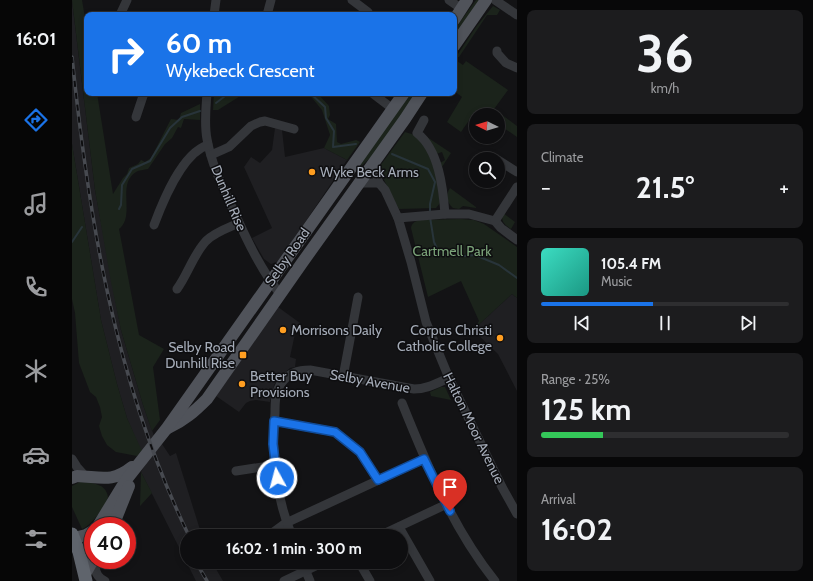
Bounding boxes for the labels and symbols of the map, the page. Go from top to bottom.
north arrow [469,108,505,144]
street label: Dunhill Rise [207,162,251,234]
place label: Wyke Beck Arms [320,163,419,181]
marker: Wyke Beck Arms [307,167,317,177]
street label: Selby Road [260,224,314,290]
park label: Cartmell Park [413,242,492,260]
place label: Morrisons Daily [291,321,382,339]
place label: Corpus Christi Catholic College [397,321,492,355]
marker: Morrisons Daily [278,325,288,335]
marker: Corpus Christi Catholic College [495,333,505,343]
place label: Selby Road Dunhill Rise [165,338,235,372]
marker: Selby Road Dunhill Rise [238,350,248,360]
street label: Selby Avenue [329,365,411,397]
place label: Better Buy Provisions [250,367,312,401]
street label: Halton Moor Avenue [439,369,509,487]
marker: Better Buy Provisions [237,379,247,389]
position arrow [256,457,298,499]
pin [433,470,467,511]
speed limit sign: 40 [84,517,136,569]

